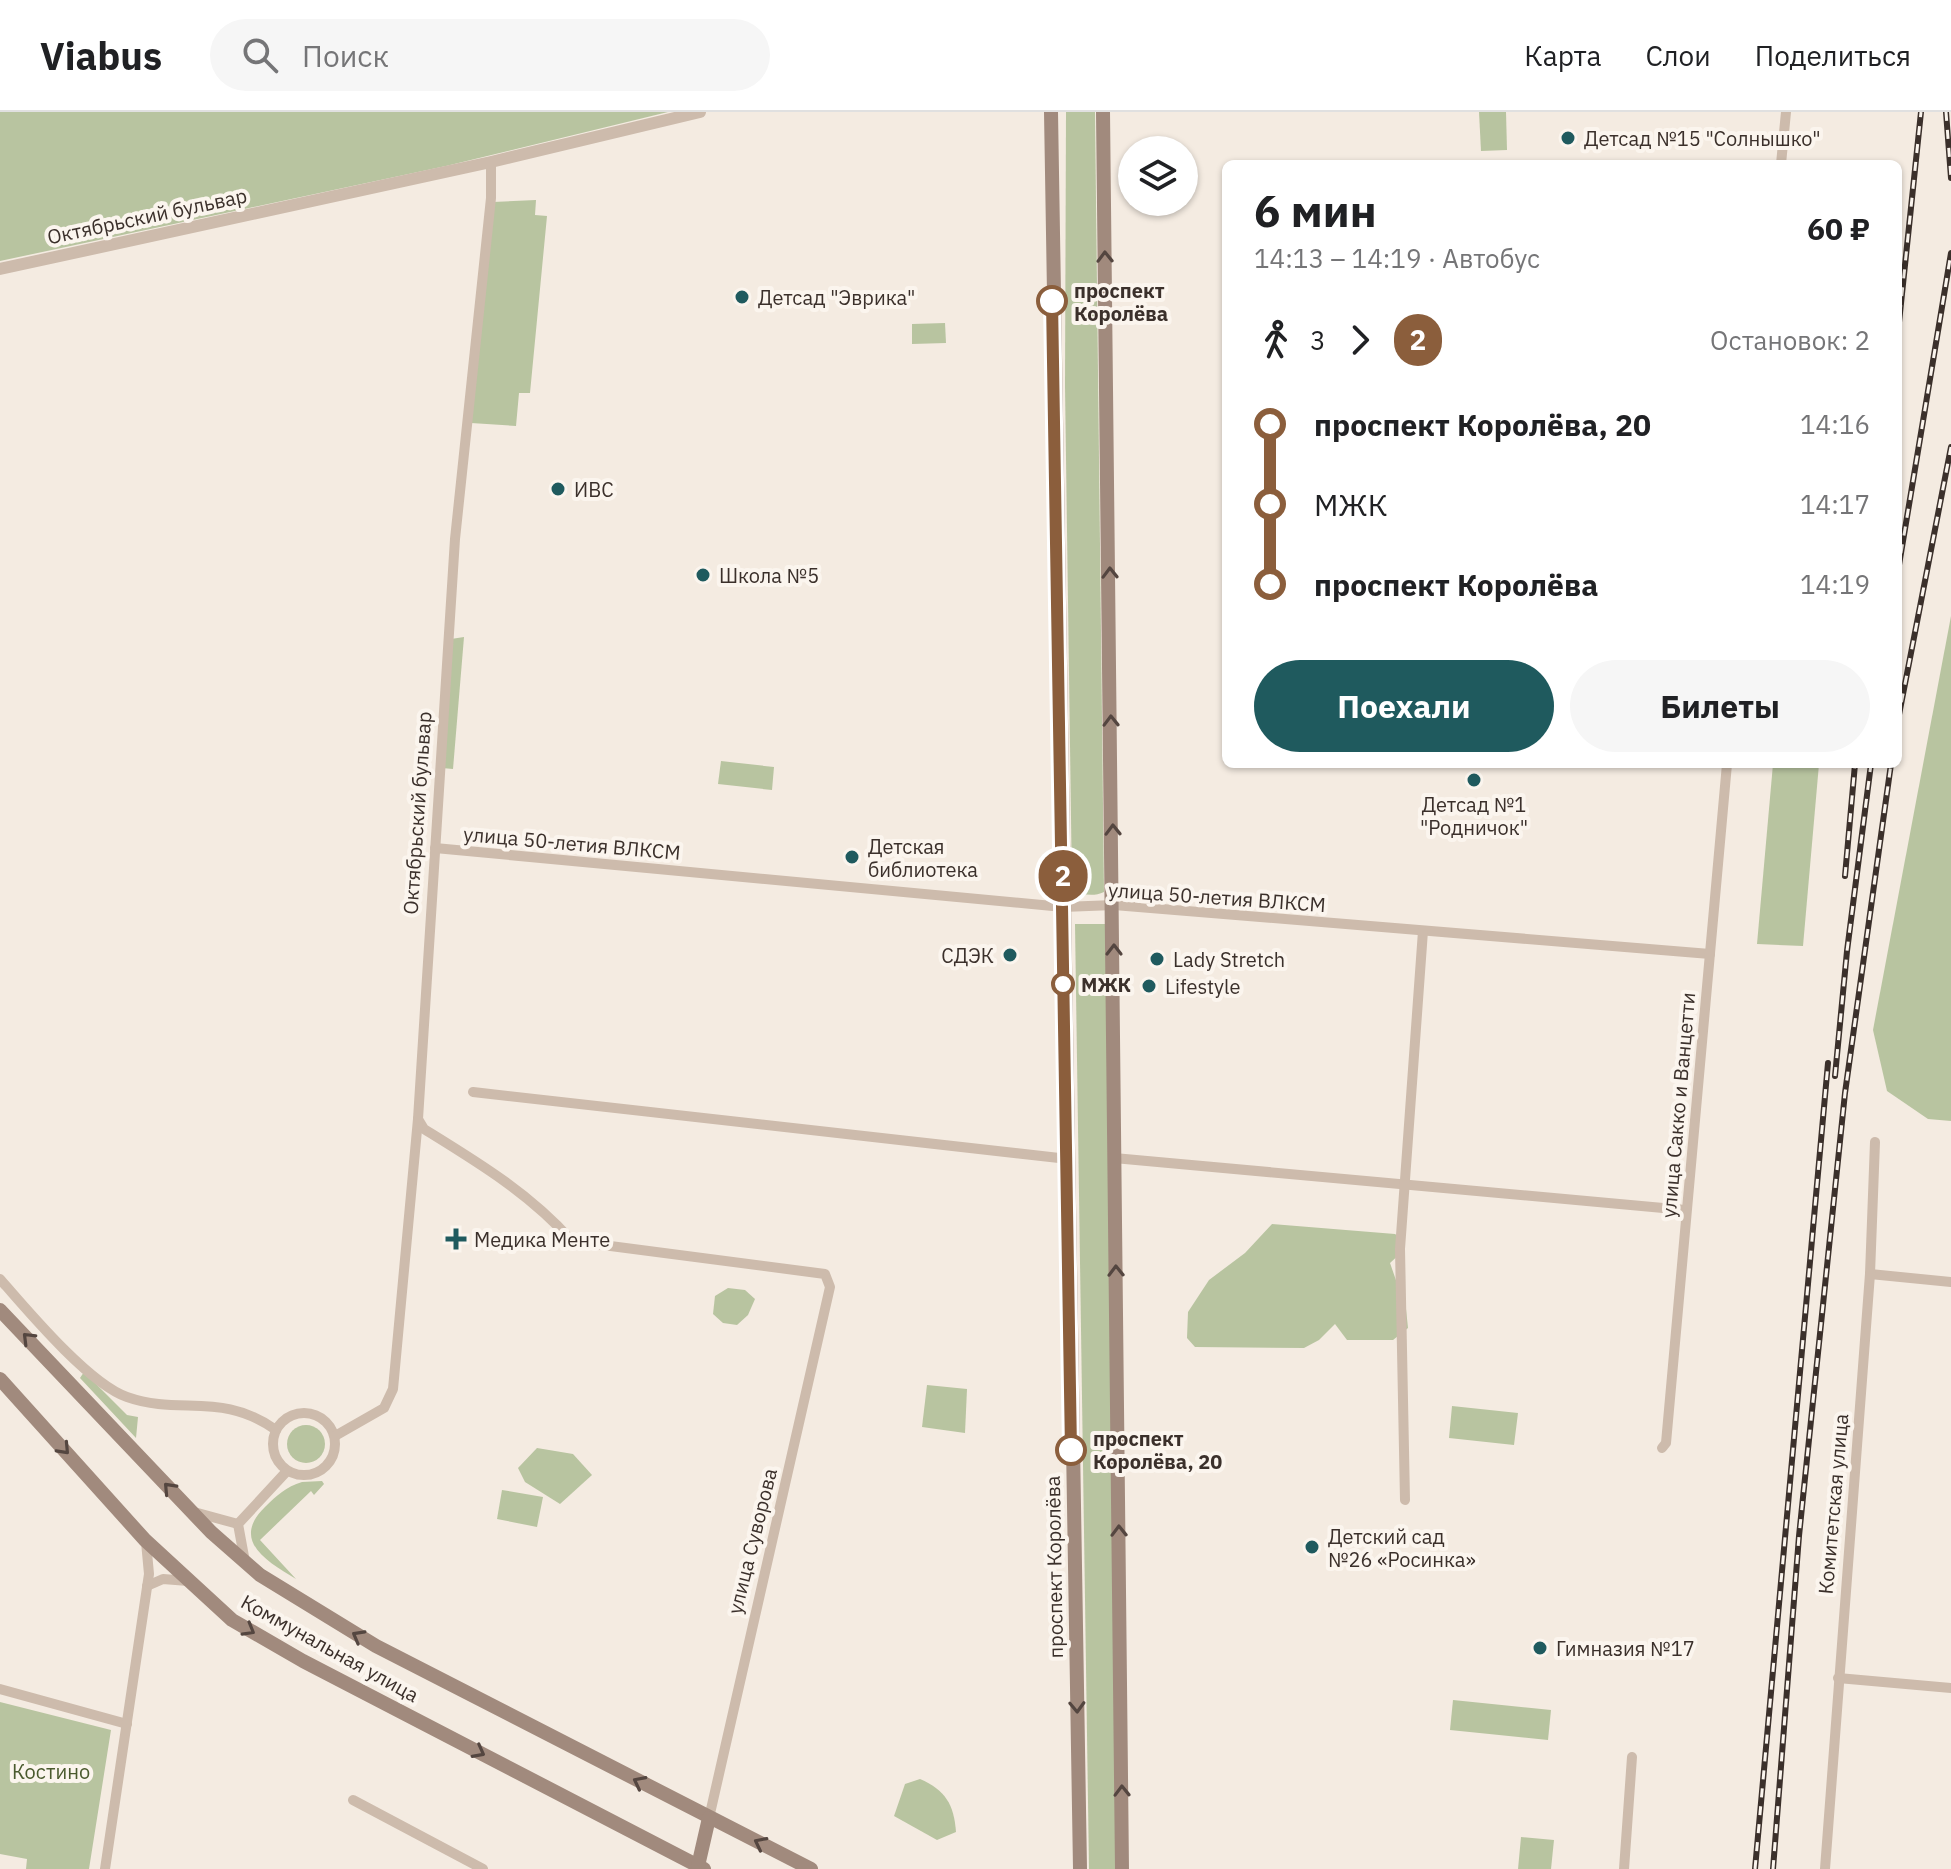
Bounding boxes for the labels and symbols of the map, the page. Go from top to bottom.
place label: Детсад №15 "Солнышко" [1584,125,1821,152]
marker: Детсад №15 "Солнышко" [1559,129,1577,147]
street label: Октябрьский бульвар [45,182,249,250]
one-way arrow [1097,250,1114,263]
place label: проспект Королёва [1074,277,1168,327]
place label: Детсад "Эврика" [758,284,915,311]
marker: проспект Королёва [1037,286,1067,316]
marker: Детсад "Эврика" [733,288,751,306]
place label: ИВС [574,476,614,503]
marker: ИВС [549,480,567,498]
place label: Школа №5 [719,562,819,589]
marker: Школа №5 [694,566,712,584]
one-way arrow [1101,566,1118,579]
street label: Октябрьский бульвар [396,711,438,915]
one-way arrow [1102,714,1120,727]
marker: Детсад №1 "Родничок" [1465,771,1483,789]
place label: Детсад №1 "Родничок" [1420,791,1528,841]
street label: улица 50-летия ВЛКСМ [462,820,682,866]
one-way arrow [1104,823,1122,836]
place label: Детская библиотека [868,833,978,883]
marker: Детская библиотека [843,848,861,866]
line badge: 2 [1037,850,1089,902]
street label: улица 50-летия ВЛКСМ [1107,876,1327,918]
place label: СДЭК [941,942,994,969]
one-way arrow [1105,943,1123,956]
marker: СДЭК [1001,946,1019,964]
place label: Lady Stretch [1173,946,1285,973]
marker: Lady Stretch [1148,950,1166,968]
place label: МЖК [1081,971,1131,998]
marker: МЖК [1052,973,1074,995]
place label: Lifestyle [1165,973,1240,1000]
marker: Lifestyle [1140,977,1158,995]
street label: улица Сакко и Ванцетти [1655,991,1701,1219]
place label: Медика Менте [474,1226,610,1253]
marker: Медика Менте [445,1228,467,1250]
one-way arrow [1107,1264,1124,1277]
one-way arrow [23,1333,37,1347]
street label: Комитетская улица [1812,1412,1854,1595]
place label: проспект Королёва, 20 [1093,1425,1222,1475]
marker: проспект Королёва, 20 [1056,1435,1086,1465]
one-way arrow [55,1440,70,1454]
street label: улица Суворова [721,1465,783,1617]
street label: проспект Королёва [1039,1475,1069,1659]
one-way arrow [164,1482,178,1497]
place label: Детский сад №26 «Росинка» [1328,1523,1476,1573]
one-way arrow [1110,1524,1127,1537]
marker: Детский сад №26 «Росинка» [1303,1538,1321,1556]
street label: Коммунальная улица [236,1588,424,1708]
one-way arrow [241,1620,255,1636]
one-way arrow [352,1630,367,1645]
place label: Гимназия №17 [1556,1635,1695,1662]
marker: Гимназия №17 [1531,1639,1549,1657]
one-way arrow [1069,1701,1086,1714]
one-way arrow [471,1742,485,1757]
park label: Костино [12,1758,90,1785]
one-way arrow [633,1777,648,1792]
one-way arrow [1113,1784,1130,1797]
one-way arrow [753,1838,768,1853]

